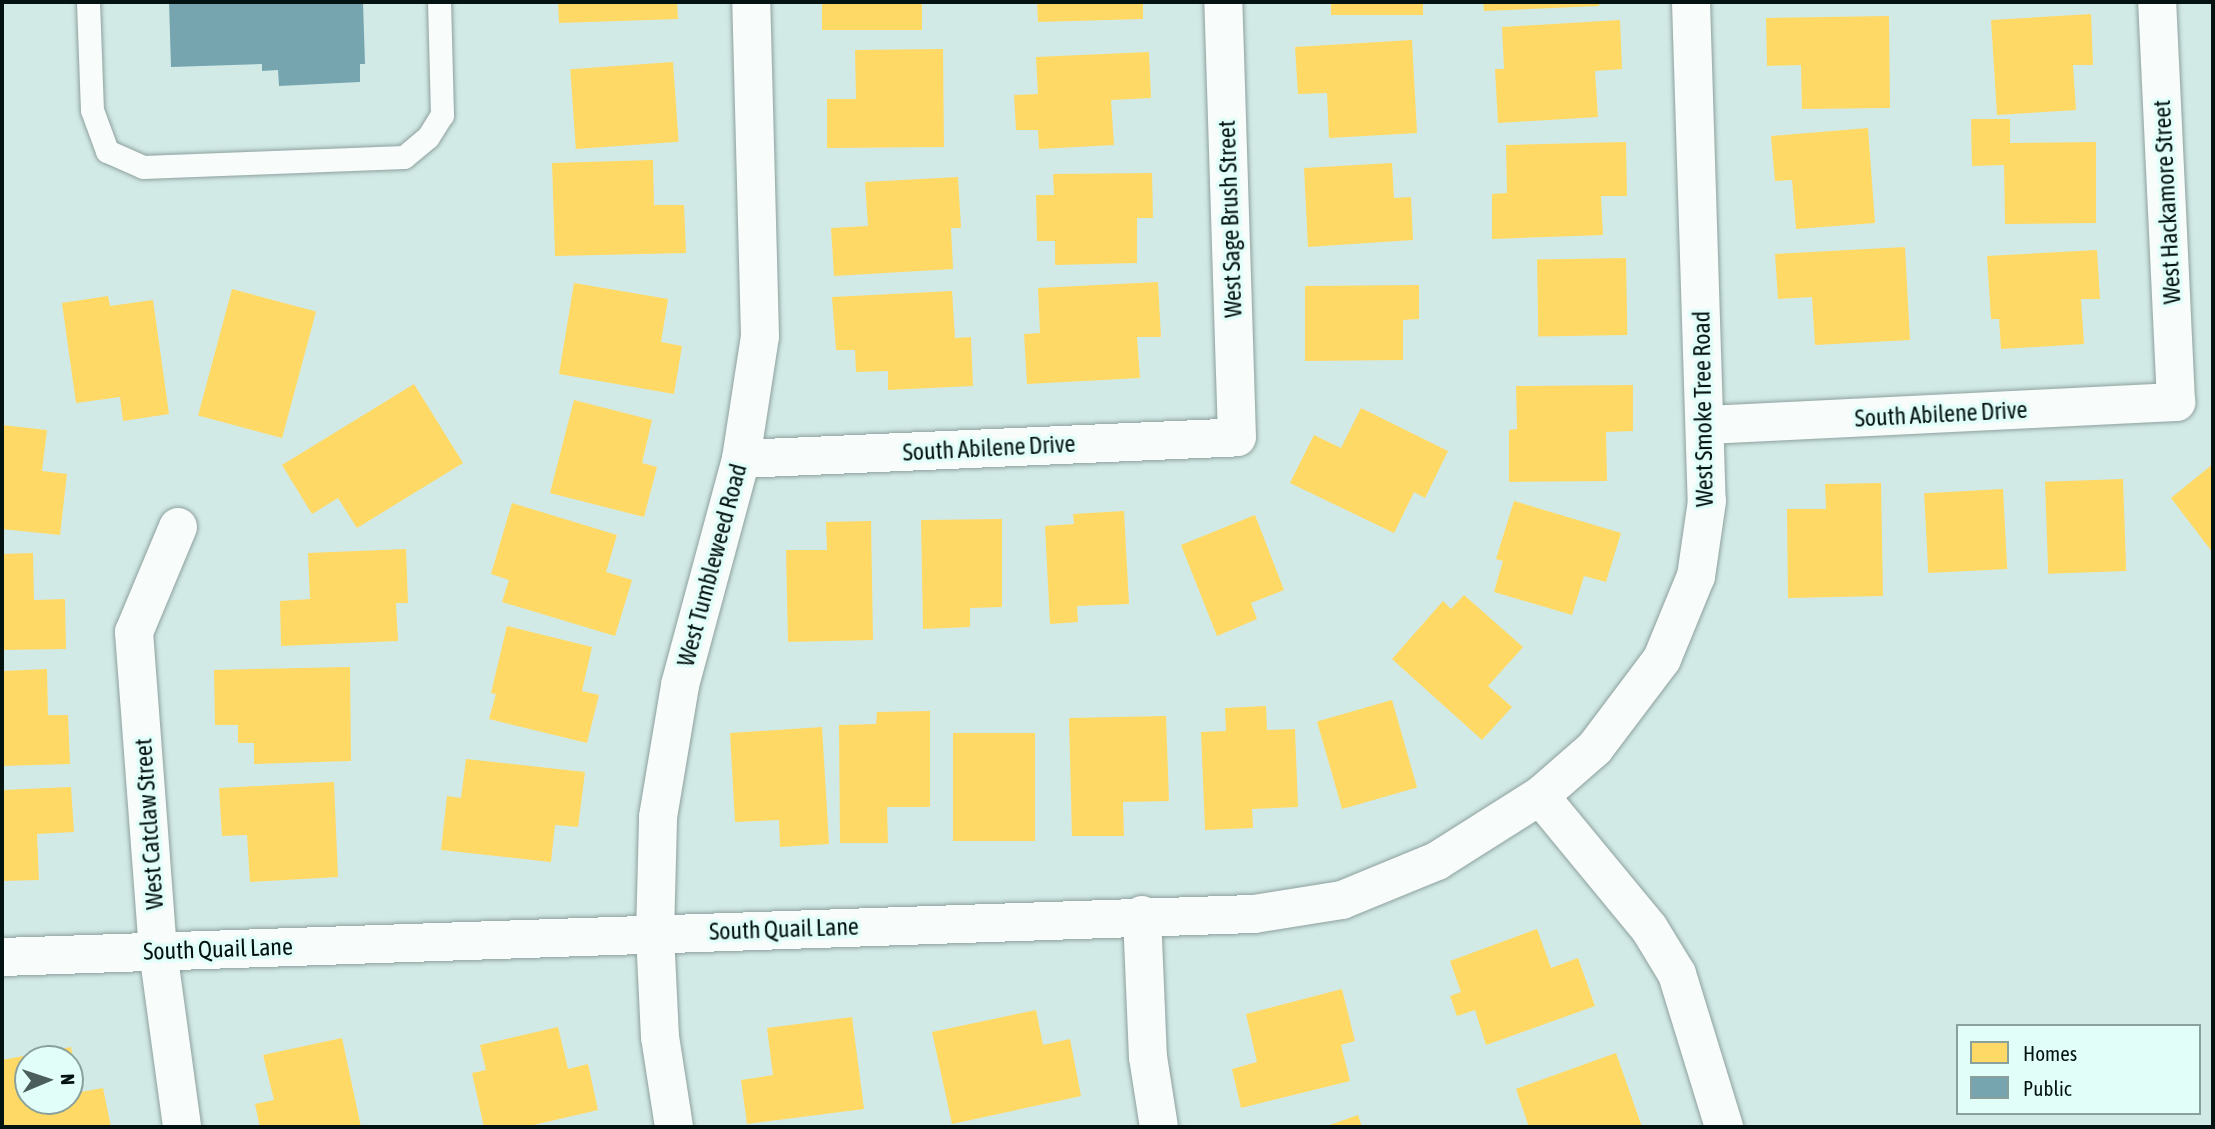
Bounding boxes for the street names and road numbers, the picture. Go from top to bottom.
street label: West Hackamore Street [2147,99,2187,305]
street label: West Sage Brush Street [1212,120,1248,318]
street label: West Smoke Tree Road [1687,311,1719,507]
street label: South Abilene Drive [1854,395,2028,433]
street label: South Abilene Drive [902,429,1076,467]
street label: West Tumbleweed Road [671,460,753,670]
street label: West Catclaw Street [129,737,169,911]
street label: South Quail Lane [709,912,859,946]
street label: South Quail Lane [143,932,293,966]

